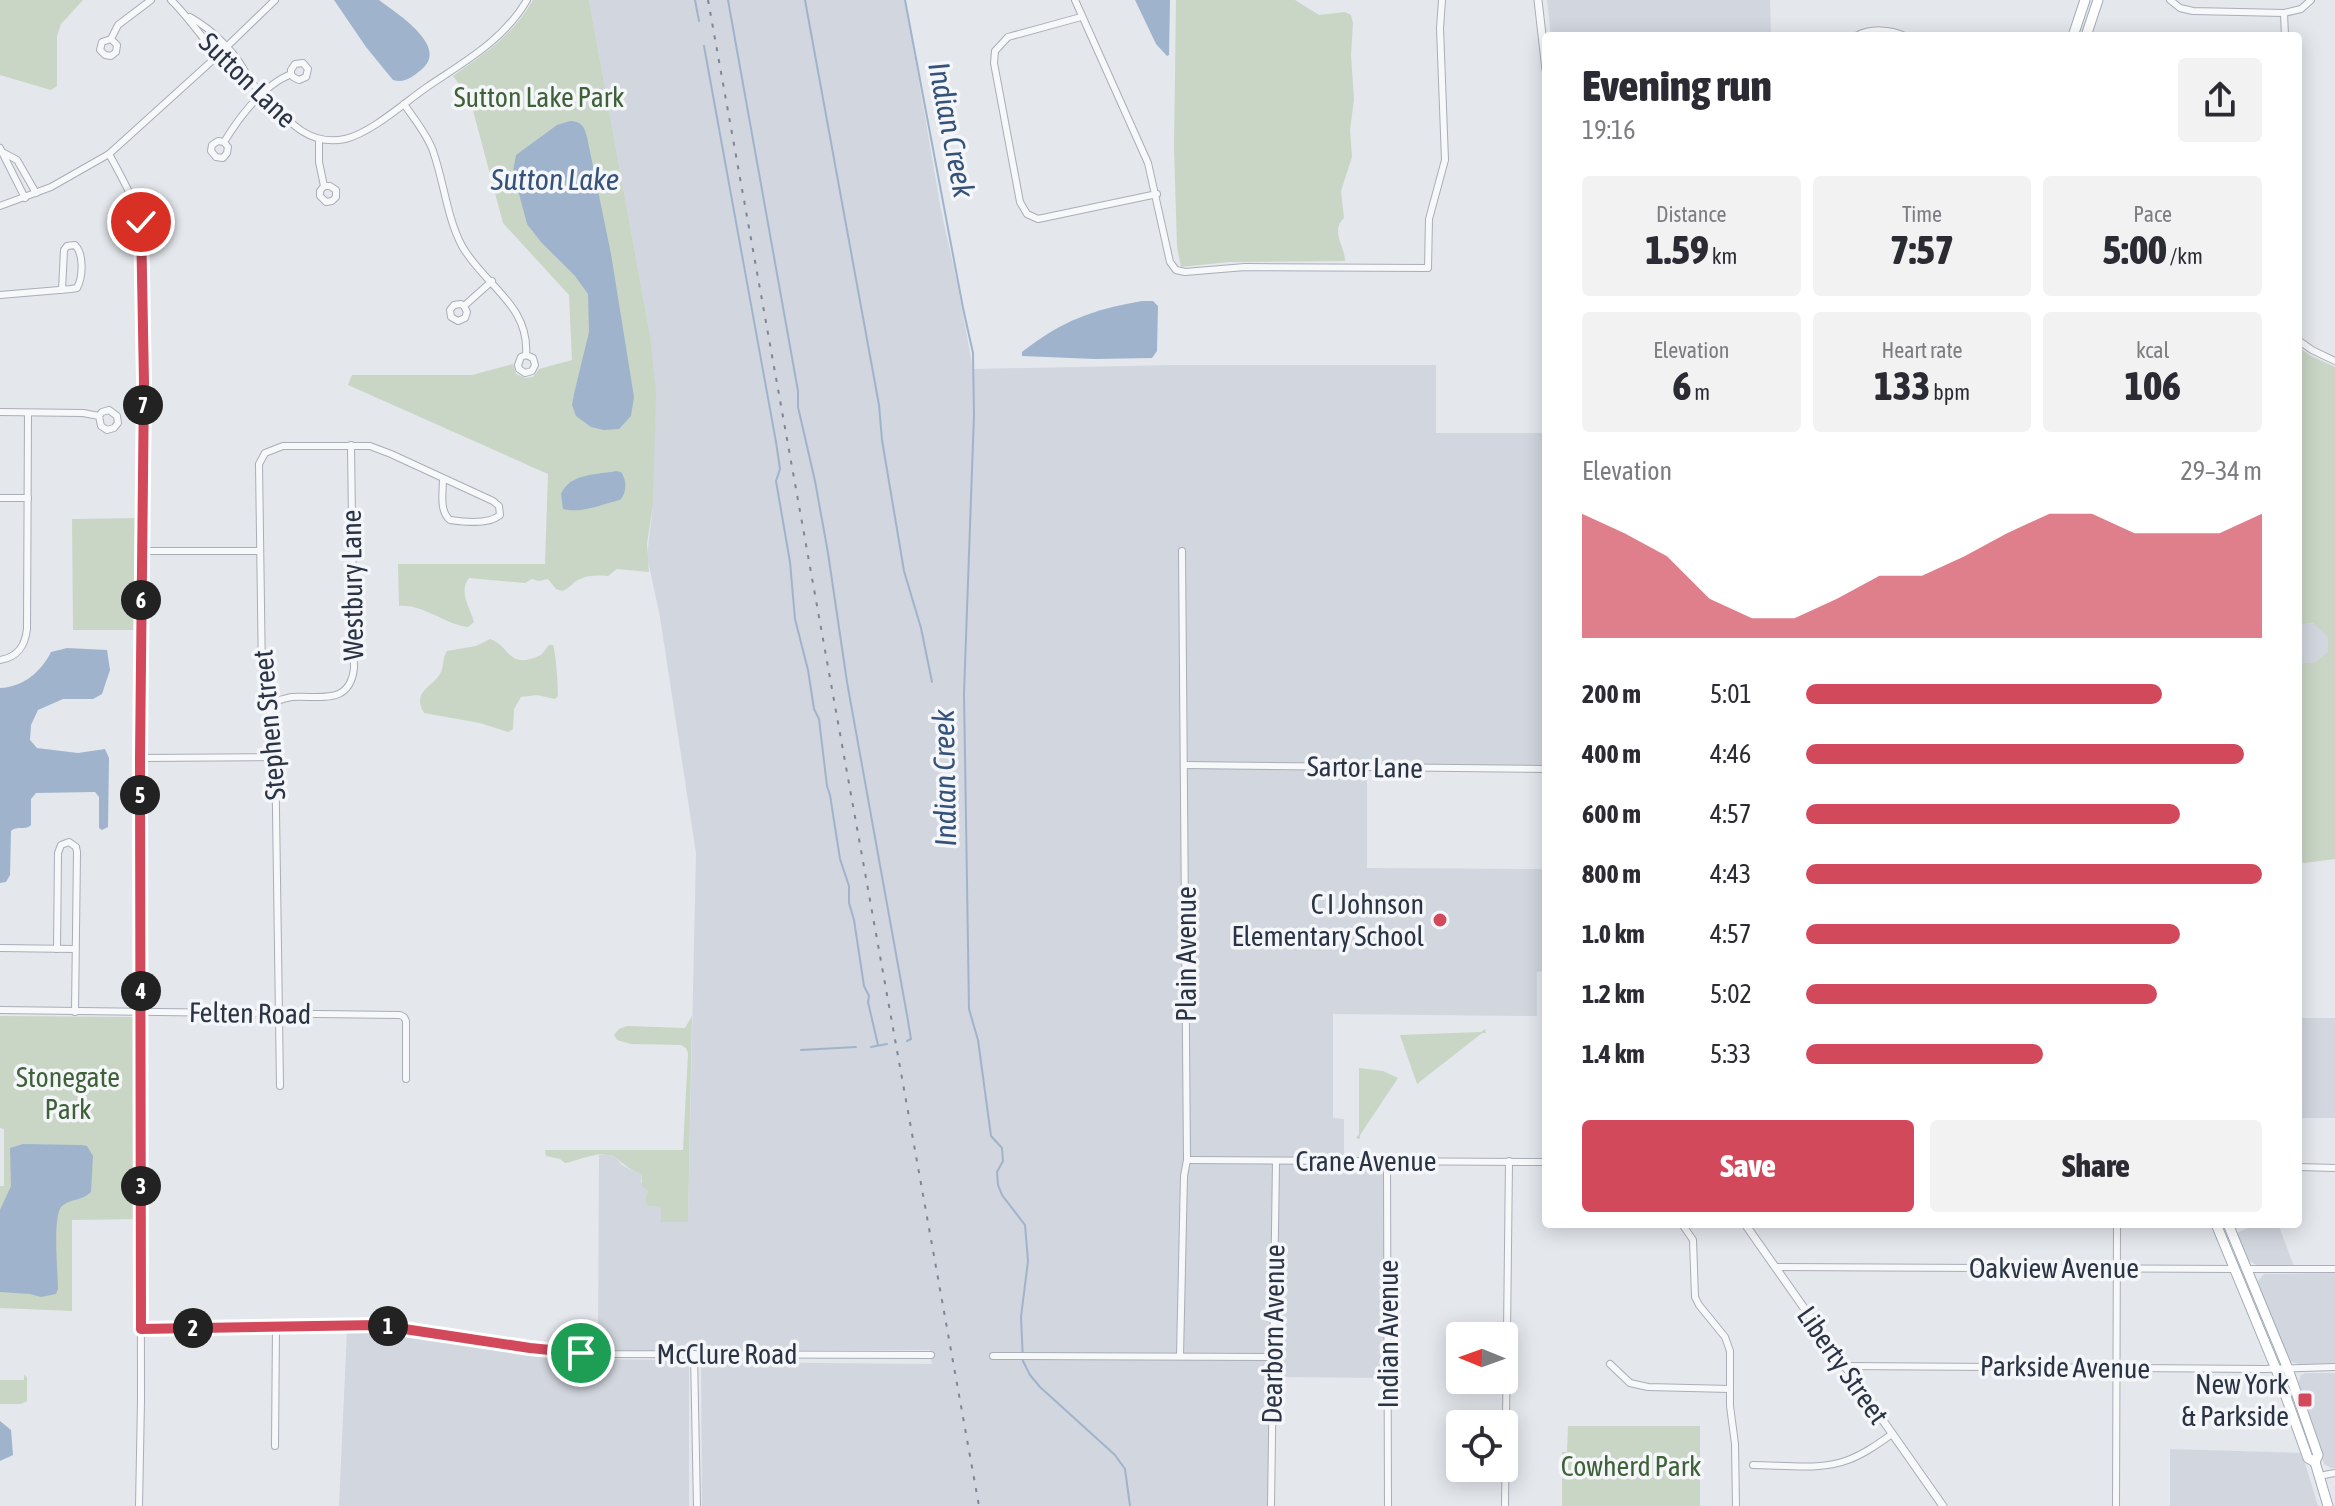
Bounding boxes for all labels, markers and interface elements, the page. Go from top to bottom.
street label: Sutton Lane [193,26,303,134]
button: share [2178,58,2262,142]
water label: Indian Creek [922,59,982,201]
text: Evening run [1582,60,1772,110]
park label: Sutton Lake Park [454,81,624,113]
text: 19:16 [1582,115,1636,145]
water label: Sutton Lake [490,162,619,196]
pin [107,188,175,256]
icon: check [119,200,163,244]
text: Distance [1656,201,1727,227]
text: Time [1902,201,1942,227]
text: Pace [2133,201,2172,227]
text: 1.59 [1645,227,1709,272]
text: 7:57 [1890,227,1954,272]
text: 5:00 [2103,227,2167,272]
text: km [1709,243,1737,269]
text: /km [2167,243,2203,269]
text: Elevation [1653,337,1729,363]
text: Heart rate [1881,337,1963,363]
text: kcal [2136,337,2169,363]
text: 6 [1672,363,1691,408]
text: 133 [1874,363,1930,408]
text: 106 [2124,363,2181,408]
text: m [1691,379,1710,405]
text: bpm [1930,379,1970,405]
pin: 7 [123,385,163,425]
text: 7 [138,392,148,418]
text: Elevation [1582,456,1672,486]
text: 29–34 m [2180,456,2262,486]
street label: Westbury Lane [335,509,369,661]
pin: 6 [121,580,161,620]
text: 6 [136,587,146,613]
street label: Stephen Street [246,649,292,801]
text: 200 m [1582,679,1641,709]
text: 5:01 [1710,679,1752,709]
water label: Indian Creek [926,708,962,847]
text: 400 m [1582,739,1641,769]
text: 4:46 [1710,739,1751,769]
street label: Sartor Lane [1307,750,1423,784]
pin: 5 [120,775,160,815]
text: 5 [135,782,145,808]
text: 600 m [1582,799,1641,829]
text: 4:57 [1710,799,1751,829]
text: 800 m [1582,859,1641,889]
text: 4:43 [1710,859,1751,889]
street label: Plain Avenue [1170,886,1202,1022]
place label: C I Johnson Elementary School [1232,888,1425,952]
marker: C I Johnson Elementary School [1431,911,1449,929]
text: 1.0 km [1582,919,1645,949]
text: 4:57 [1710,919,1751,949]
pin: 4 [121,971,161,1011]
text: 4 [136,978,146,1004]
text: 1.2 km [1582,979,1645,1009]
text: 5:02 [1710,979,1752,1009]
street label: Felten Road [189,996,311,1030]
text: 1.4 km [1582,1039,1645,1069]
text: 5:33 [1710,1039,1751,1069]
park label: Stonegate Park [16,1061,120,1125]
button: Save [1582,1120,1914,1212]
button: Share [1930,1120,2262,1212]
street label: Crane Avenue [1296,1145,1436,1177]
pin: 3 [121,1166,161,1206]
text: 3 [136,1173,146,1199]
street label: Dearborn Avenue [1255,1244,1291,1424]
street label: Oakview Avenue [1969,1252,2139,1284]
street label: Indian Avenue [1372,1260,1404,1408]
street label: Liberty Street [1791,1300,1895,1430]
pin: 1 [368,1306,408,1346]
pin: 2 [173,1308,213,1348]
text: 1 [383,1313,393,1339]
text: 2 [188,1315,198,1341]
pin [547,1319,615,1387]
north arrow [1446,1322,1518,1394]
map controls [1446,1322,1518,1482]
icon: arrive [559,1331,603,1375]
street label: McClure Road [657,1338,797,1370]
street label: Parkside Avenue [1980,1350,2150,1384]
place label: New York & Parkside [2182,1368,2289,1432]
marker: New York & Parkside [2296,1391,2314,1409]
button: locate [1446,1410,1518,1482]
park label: Cowherd Park [1561,1450,1701,1482]

